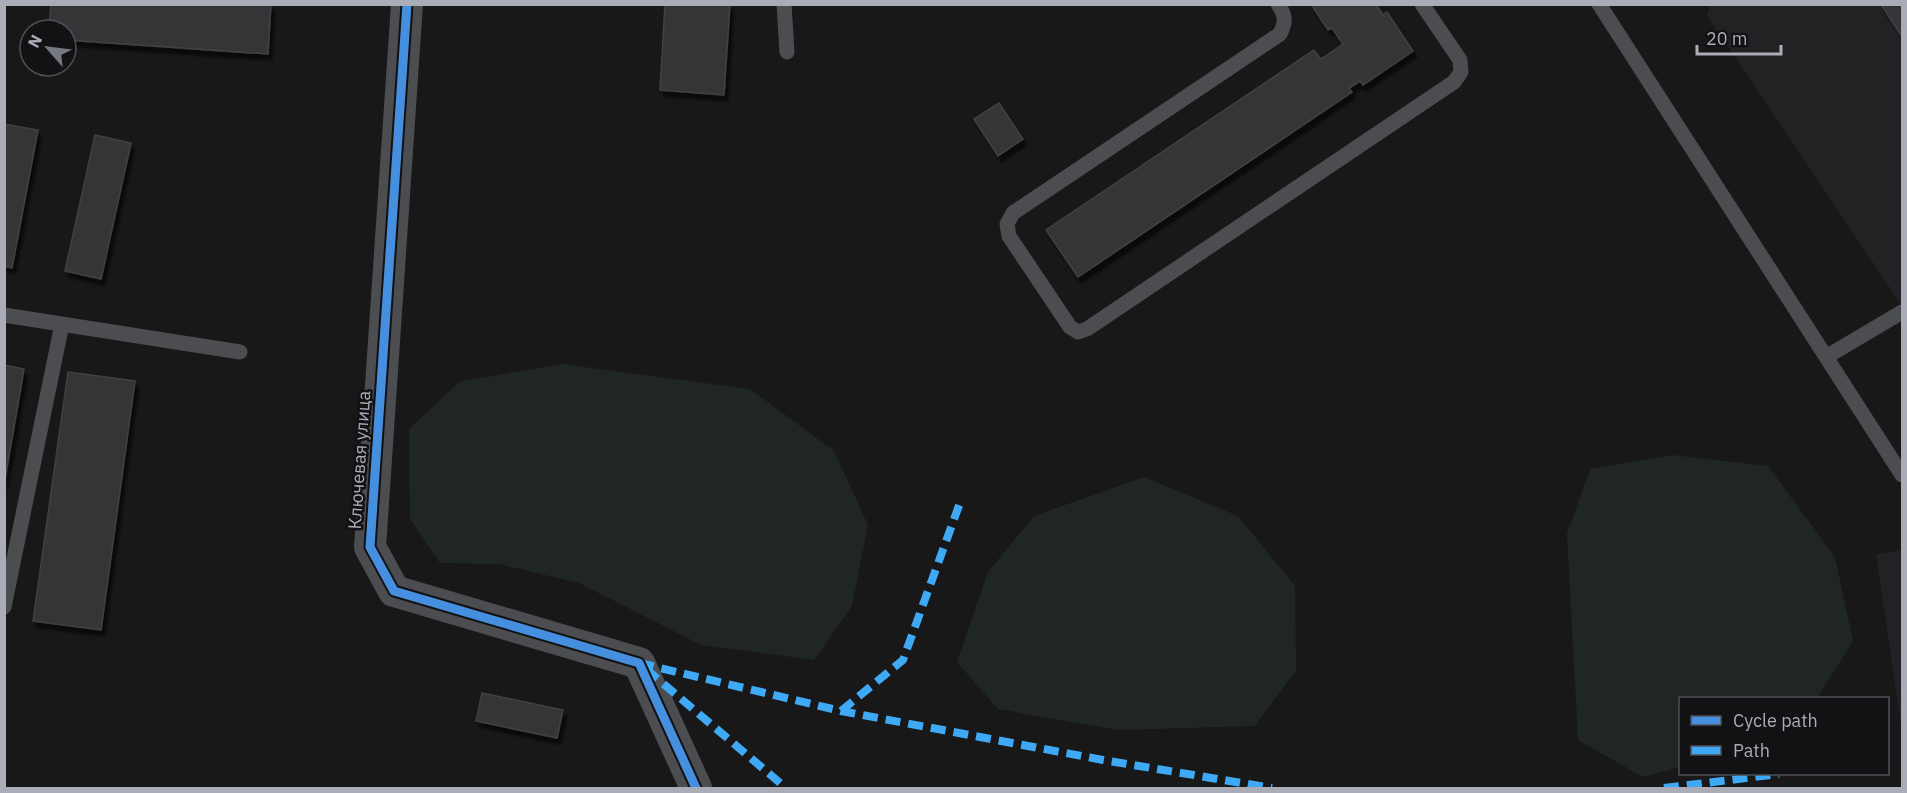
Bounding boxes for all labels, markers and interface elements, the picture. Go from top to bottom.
north arrow [18,18,78,78]
scale bar [1697,18,1781,56]
text: 20 m [1706,27,1748,50]
text: N [23,31,46,51]
street label: Ключевая улица [343,389,375,530]
legend [1679,697,1889,775]
text: Cycle path [1733,709,1818,732]
text: Path [1733,739,1770,762]

